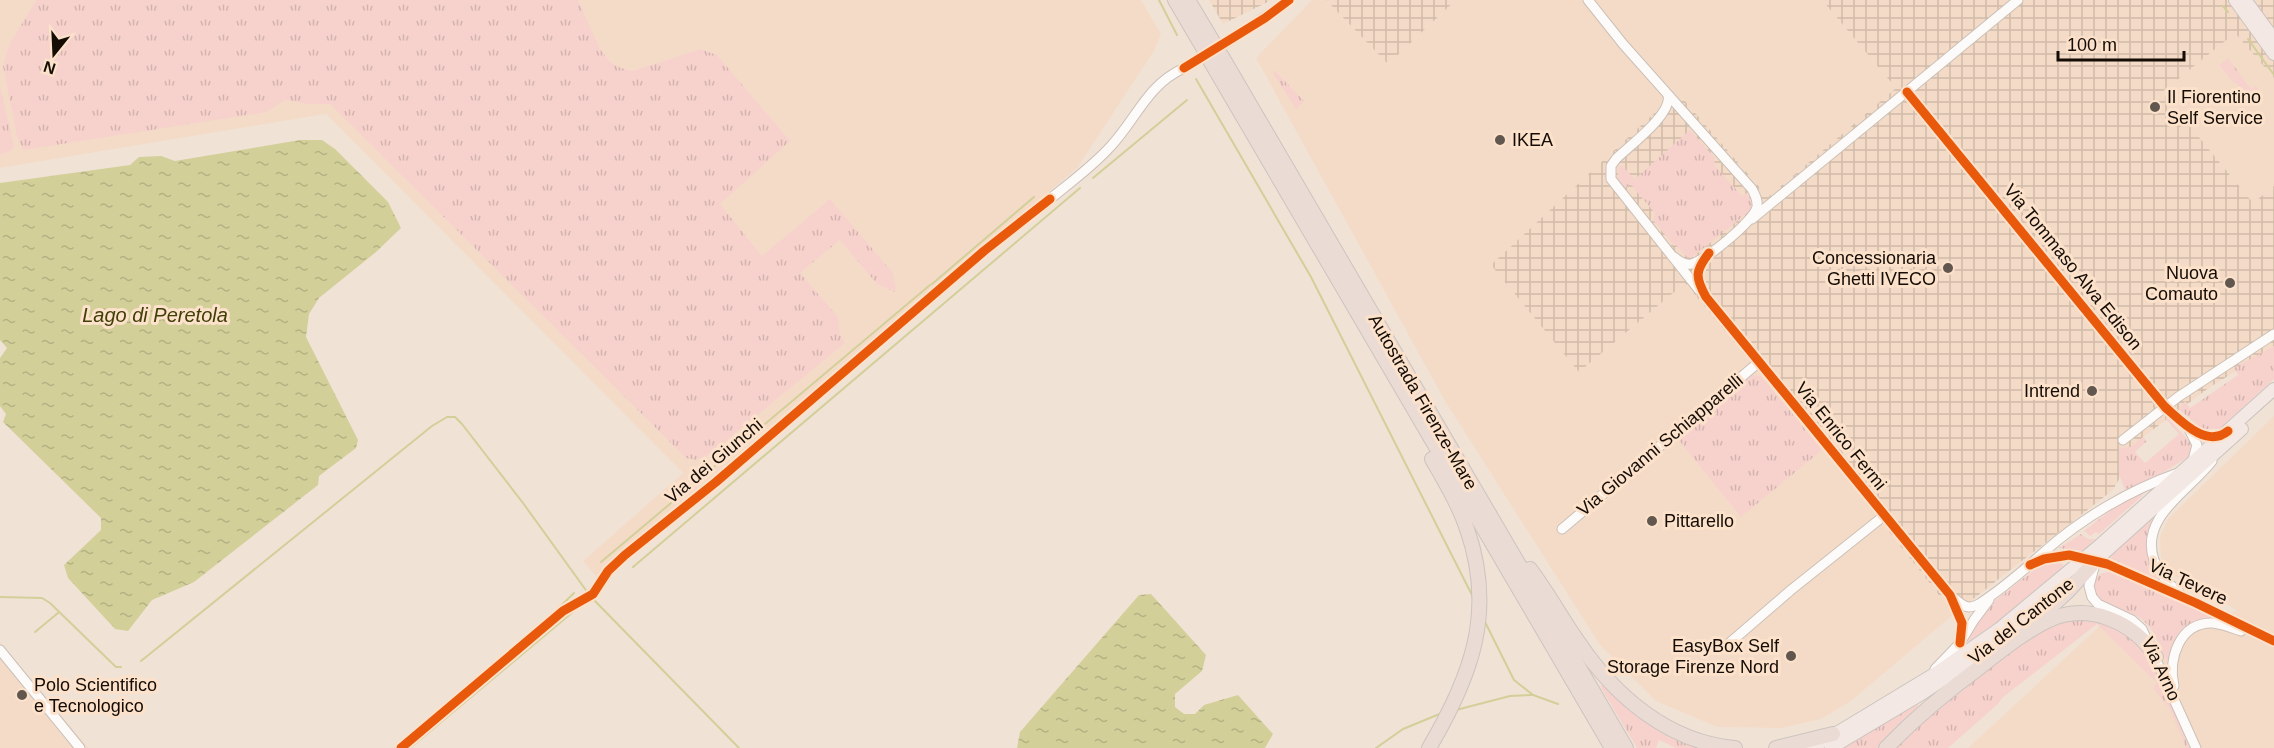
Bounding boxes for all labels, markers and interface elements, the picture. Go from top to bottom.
north arrow [24,24,84,84]
scale bar [2058,24,2184,62]
text: 100 m [2067,35,2117,55]
text: N [41,58,58,78]
place label: Il Fiorentino Self Service [2167,87,2263,128]
marker: Il Fiorentino Self Service [2148,100,2162,114]
place label: IKEA [1512,130,1553,150]
marker: IKEA [1493,133,1507,147]
street label: Via Tommaso Alva Edison [2000,180,2146,354]
place label: Concessionaria Ghetti IVECO [1812,248,1937,289]
marker: Concessionaria Ghetti IVECO [1941,261,1955,275]
place label: Nuova Comauto [2145,263,2219,304]
marker: Nuova Comauto [2223,276,2237,290]
water label: Lago di Peretola [82,304,228,326]
street label: Autostrada Firenze-Mare [1365,311,1481,493]
street label: Via Giovanni Schiapparelli [1573,370,1747,520]
street label: Via Enrico Fermi [1791,378,1891,494]
place label: Intrend [2024,381,2080,401]
marker: Intrend [2085,384,2099,398]
street label: Via dei Giunchi [661,415,767,507]
place label: Pittarello [1664,511,1734,531]
marker: Pittarello [1645,514,1659,528]
street label: Via Tevere [2146,555,2230,609]
street label: Via del Cantone [1964,574,2078,668]
street label: Via Arno [2138,634,2184,704]
place label: EasyBox Self Storage Firenze Nord [1607,636,1780,677]
marker: EasyBox Self Storage Firenze Nord [1784,649,1798,663]
place label: Polo Scientifico e Tecnologico [34,675,157,716]
marker: Polo Scientifico e Tecnologico [15,688,29,702]

